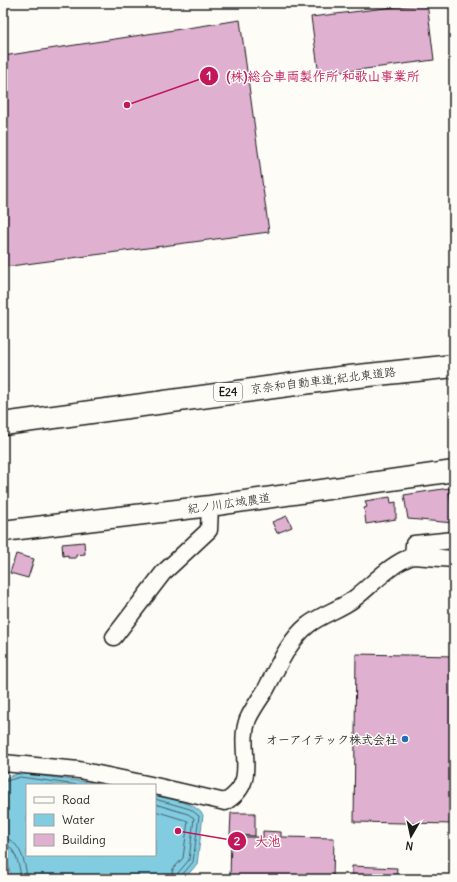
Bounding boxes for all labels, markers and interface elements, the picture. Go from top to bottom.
callout: (株)総合車両製作所 和歌山事業所 [199,64,428,89]
text: 1 [207,68,211,83]
text: (株)総合車両製作所 和歌山事業所 [227,68,419,85]
street label: 京奈和自動車道;紀北東道路 [249,364,397,396]
road number: E24 [214,383,242,401]
street label: 紀ノ川広域農道 [186,490,272,516]
place label: オーアイテック株式会社 [266,732,397,747]
marker: オーアイテック株式会社 [400,734,410,744]
legend [26,784,156,856]
text: Road [62,792,90,807]
text: Water [62,812,95,827]
north arrow [391,816,431,856]
callout: 大池 [227,829,289,854]
text: Building [62,832,106,847]
text: 2 [234,833,241,848]
text: 大池 [255,833,281,850]
text: N [405,838,414,853]

